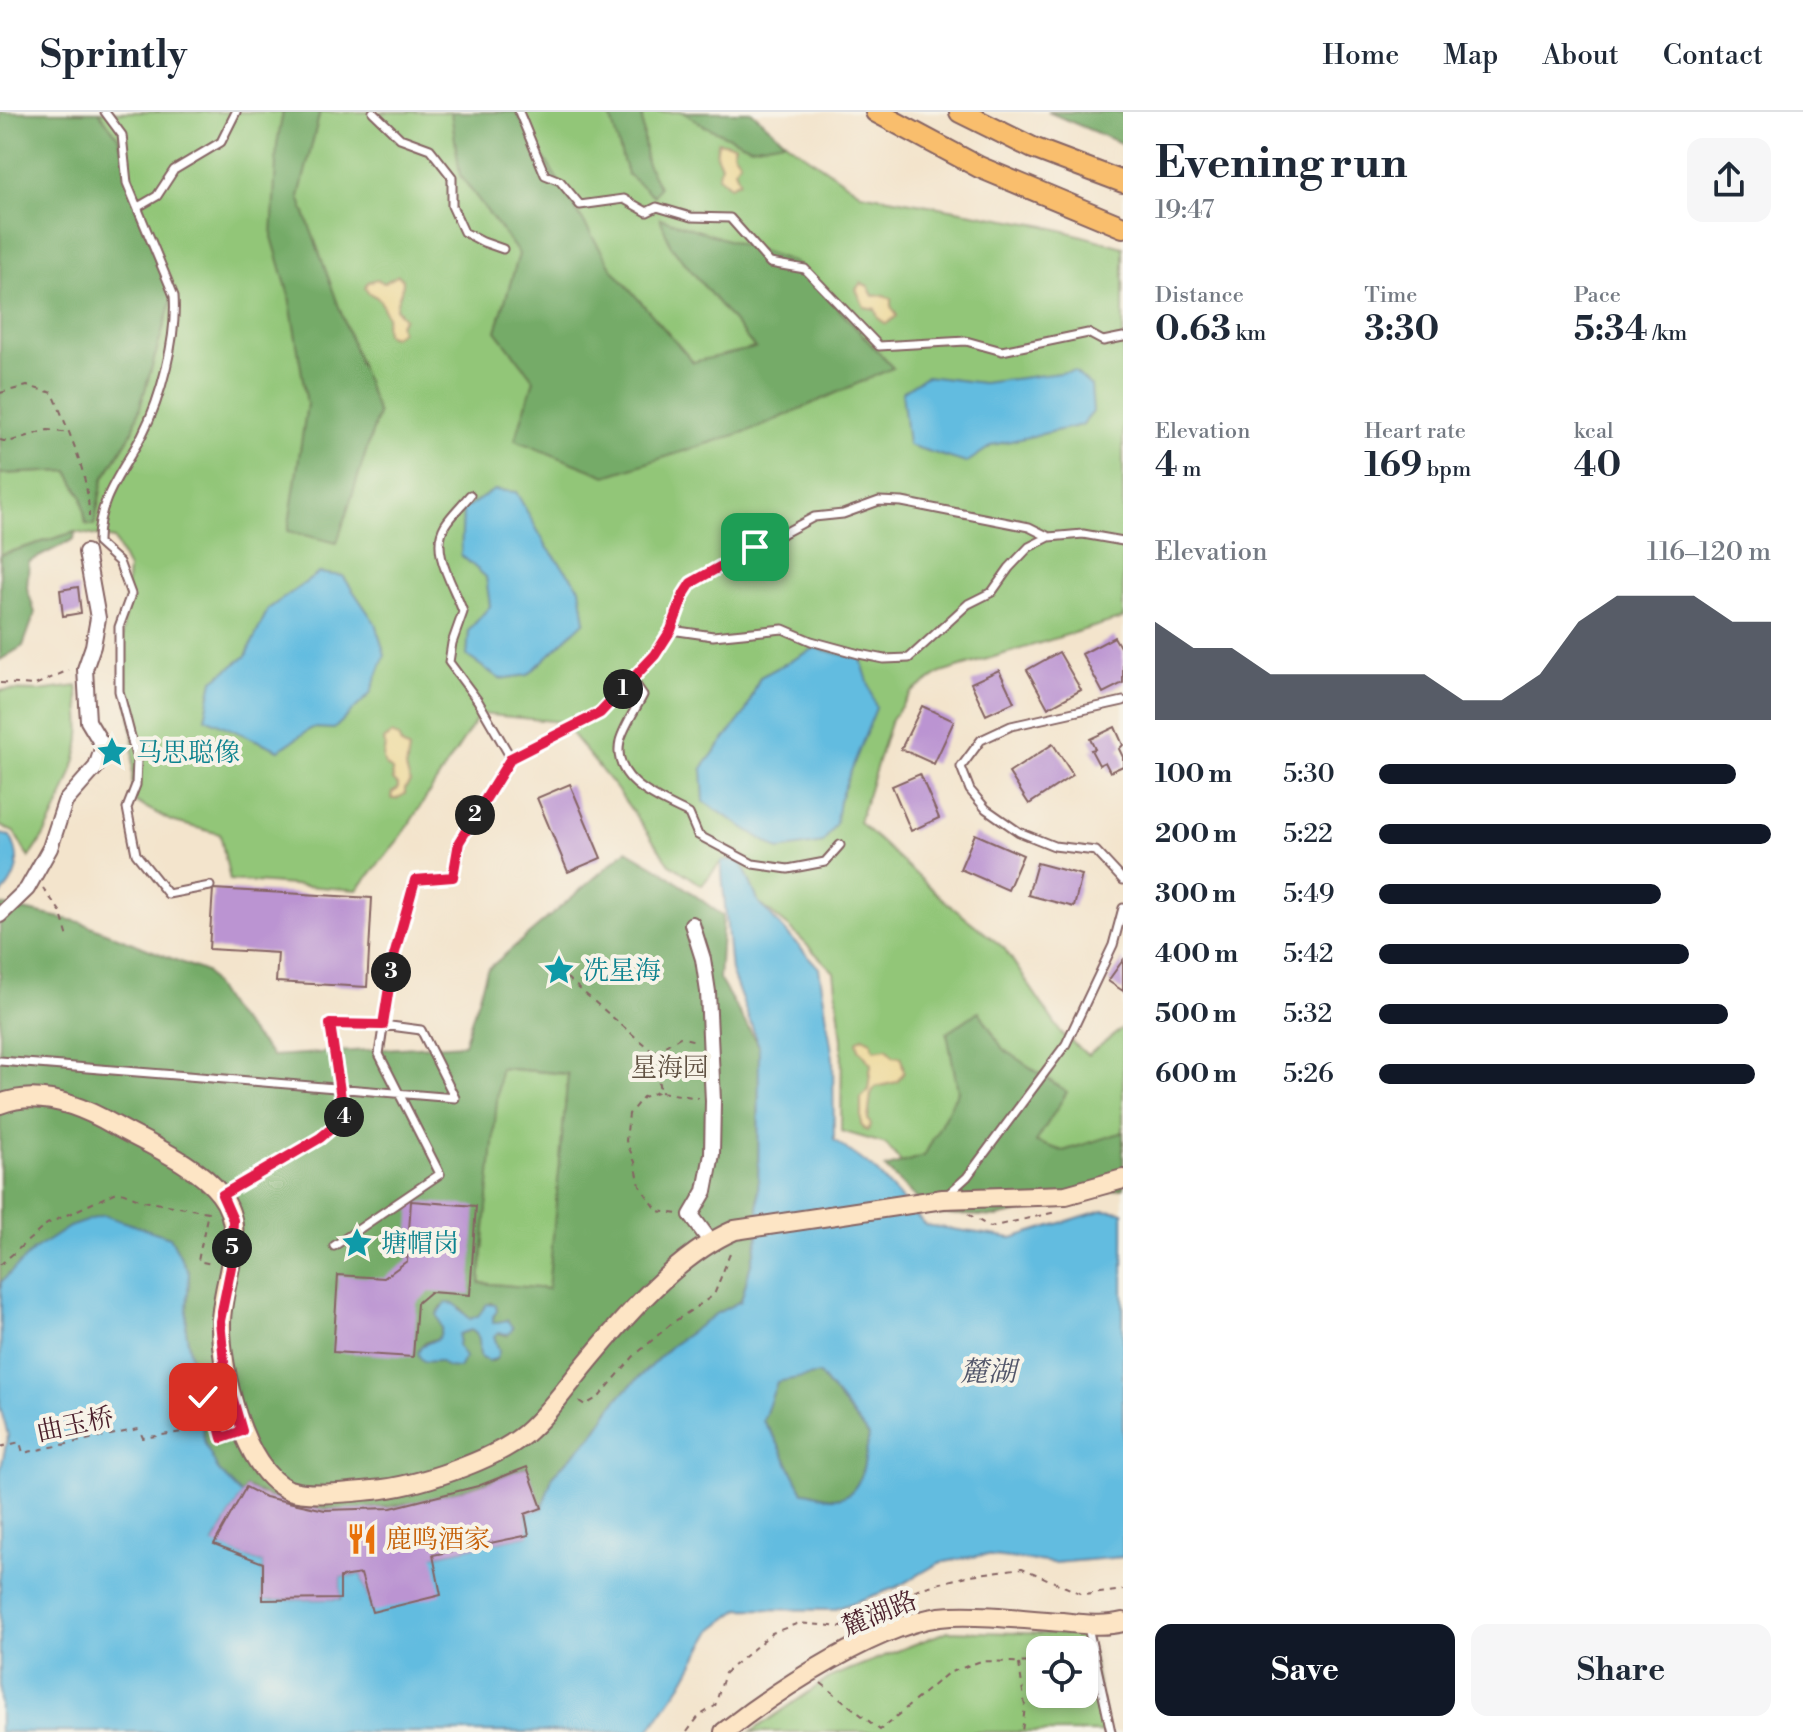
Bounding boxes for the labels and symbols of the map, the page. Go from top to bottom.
pin [721,513,789,581]
pin: 1 [603,669,643,709]
place icon: 马思聪像 [95,735,129,769]
place label: 马思聪像 [136,737,240,769]
pin: 2 [455,795,495,835]
pin: 3 [371,952,411,992]
place icon: 冼星海 [542,953,576,987]
place label: 冼星海 [583,955,661,987]
park label: 星海园 [631,1052,709,1084]
pin: 4 [324,1097,364,1137]
place icon: 塘帽岗 [340,1226,374,1260]
pin: 5 [212,1228,252,1268]
place label: 塘帽岗 [381,1228,459,1260]
water label: 麓湖 [960,1355,1021,1390]
pin [169,1363,237,1431]
street label: 曲玉桥 [34,1401,117,1449]
restaurant icon: 鹿鸣酒家 [345,1522,379,1556]
place label: 鹿鸣酒家 [386,1524,490,1556]
street label: 麓湖路 [837,1584,922,1643]

